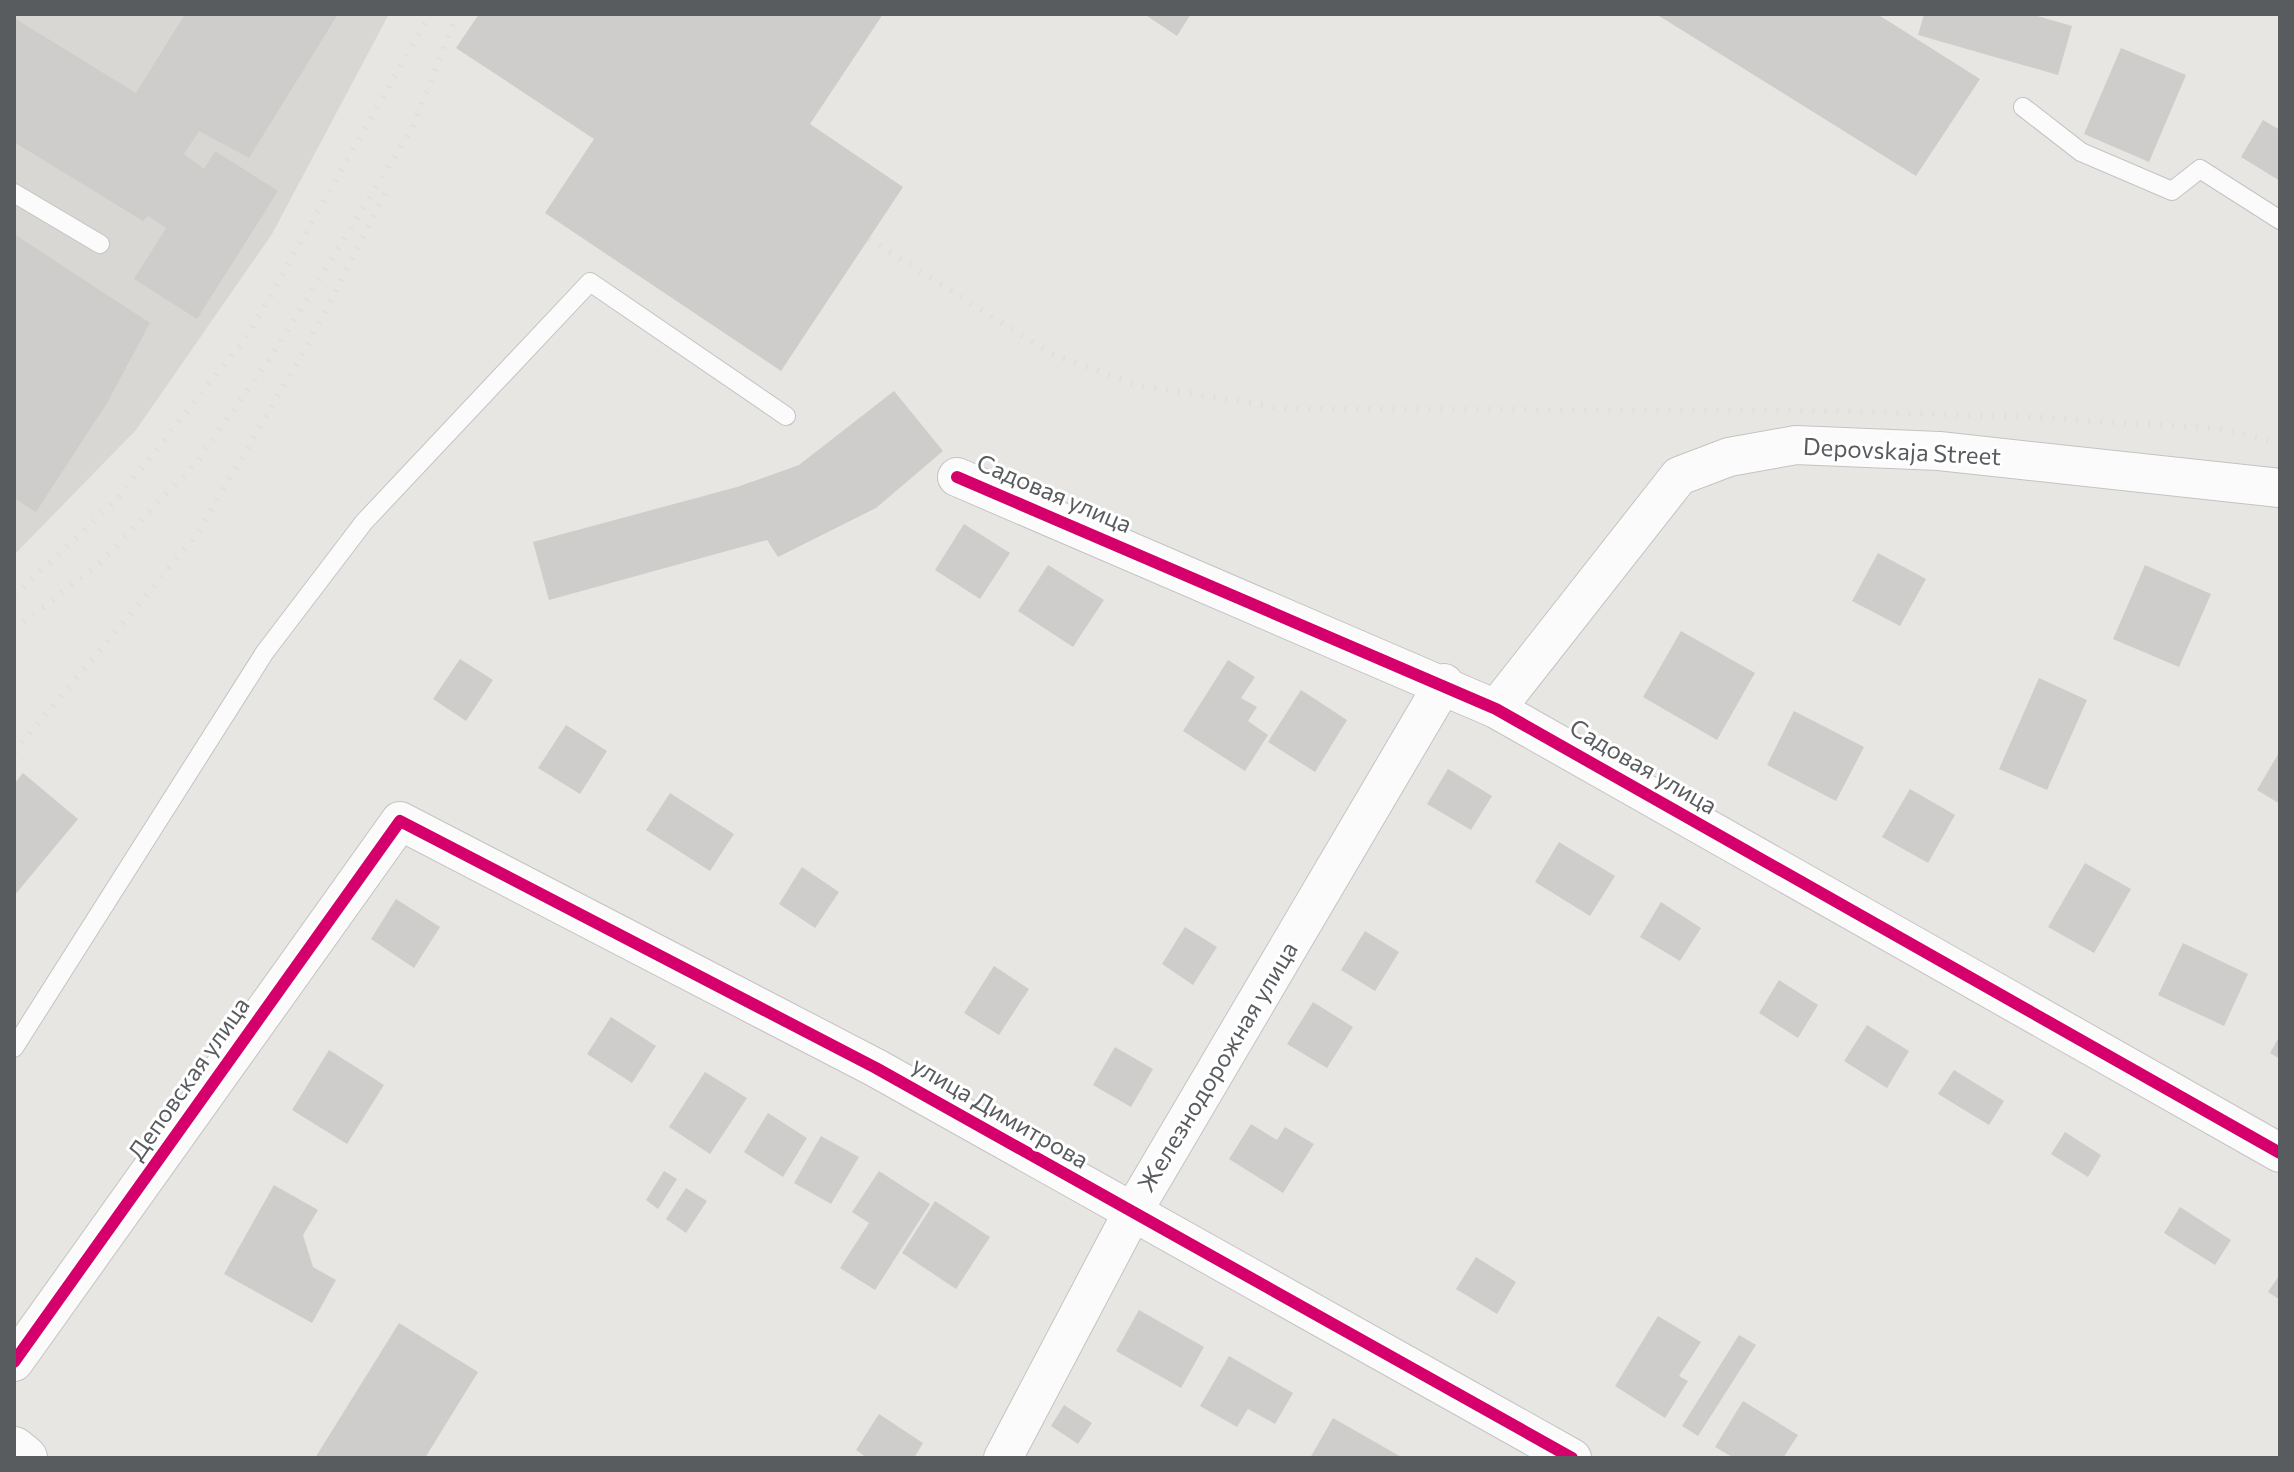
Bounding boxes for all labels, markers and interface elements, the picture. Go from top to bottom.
street label: Depovskaja Street [1802,431,2002,470]
street label: Садовая улица [973,447,1136,538]
street label: Садовая улица [1565,712,1723,820]
street label: Железнодорожная улица [1130,936,1303,1197]
street label: Деповская улица [121,991,255,1165]
street label: улица Димитрова [908,1050,1094,1174]

